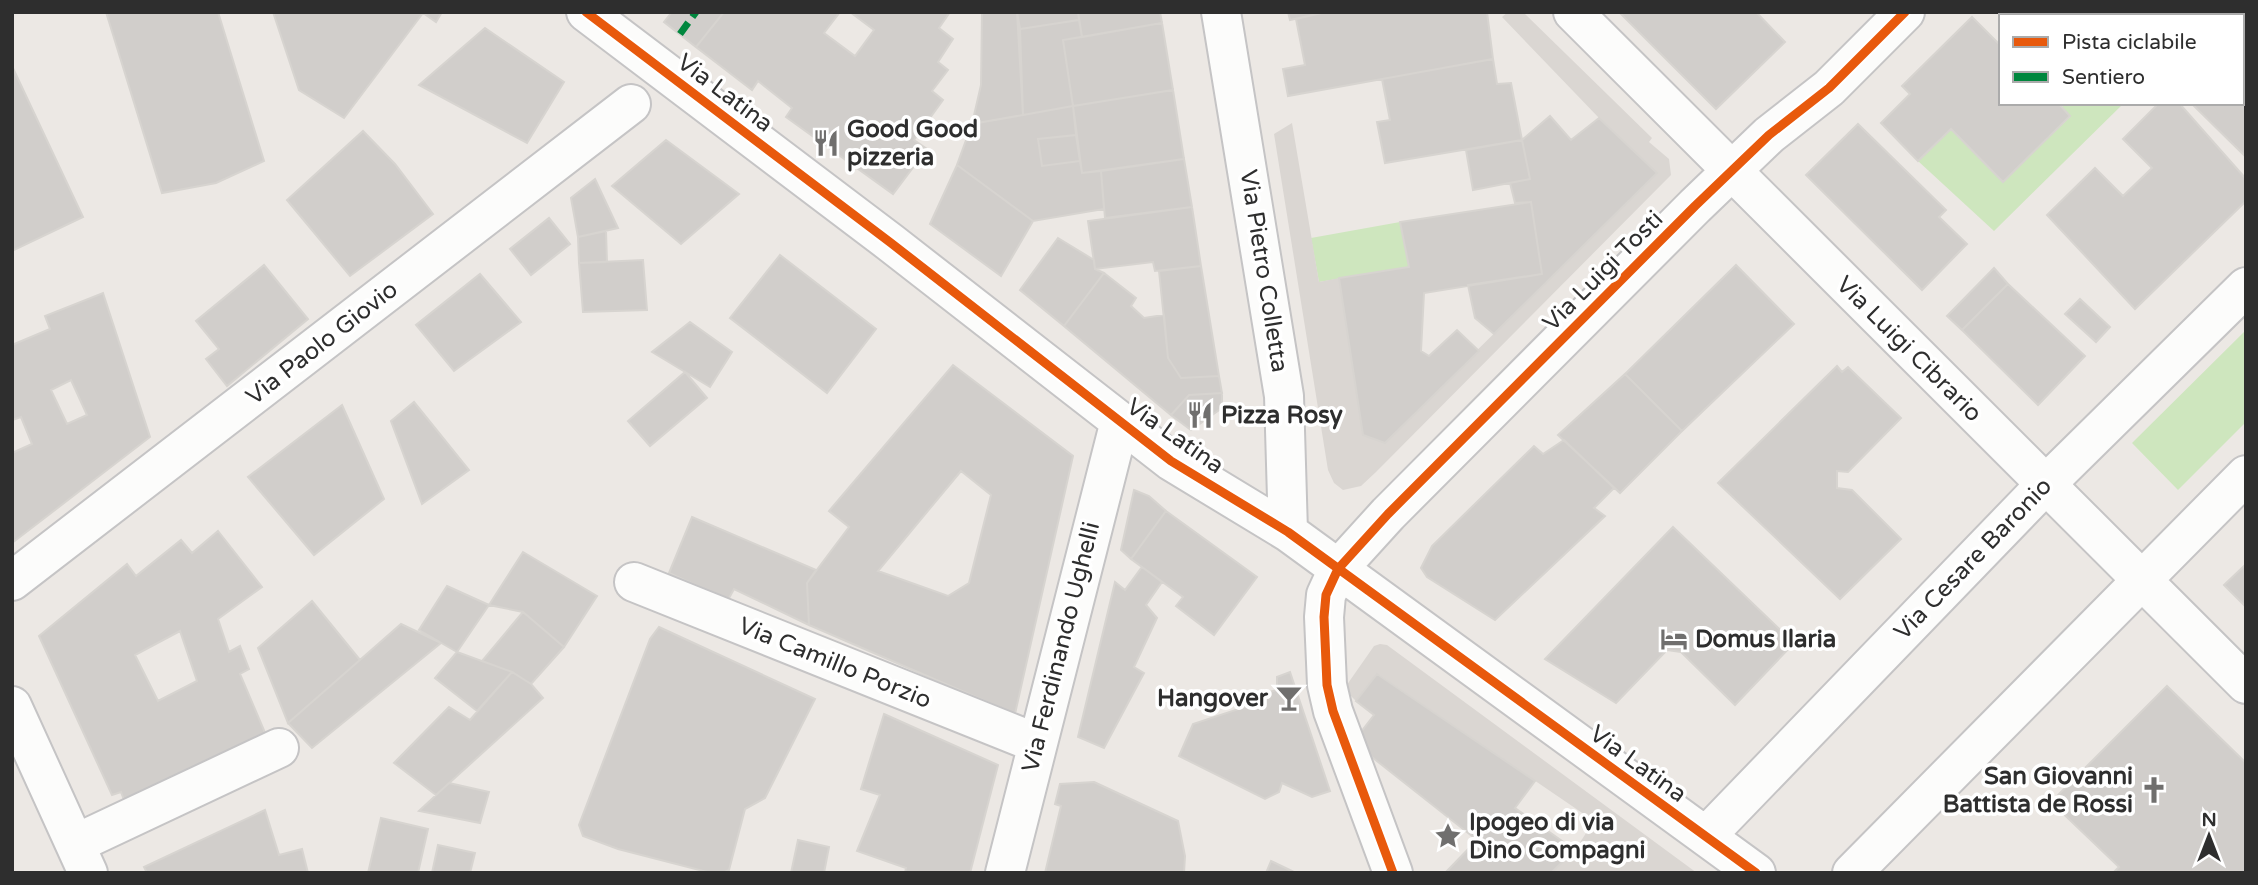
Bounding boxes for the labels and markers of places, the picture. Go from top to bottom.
place label: Good Good pizzeria [847,115,978,172]
restaurant icon: Good Good pizzeria [811,128,841,158]
restaurant icon: Pizza Rosy [1185,400,1215,430]
place label: Pizza Rosy [1221,401,1343,430]
hotel icon: Domus Ilaria [1659,624,1689,654]
place label: Domus Ilaria [1695,625,1836,654]
bar icon: Hangover [1274,683,1304,713]
place label: Hangover [1157,684,1269,713]
place label: San Giovanni Battista de Rossi [1943,762,2133,819]
church icon: San Giovanni Battista de Rossi [2139,775,2169,805]
place label: Ipogeo di via Dino Compagni [1469,808,1646,865]
place icon: Ipogeo di via Dino Compagni [1433,821,1463,851]

